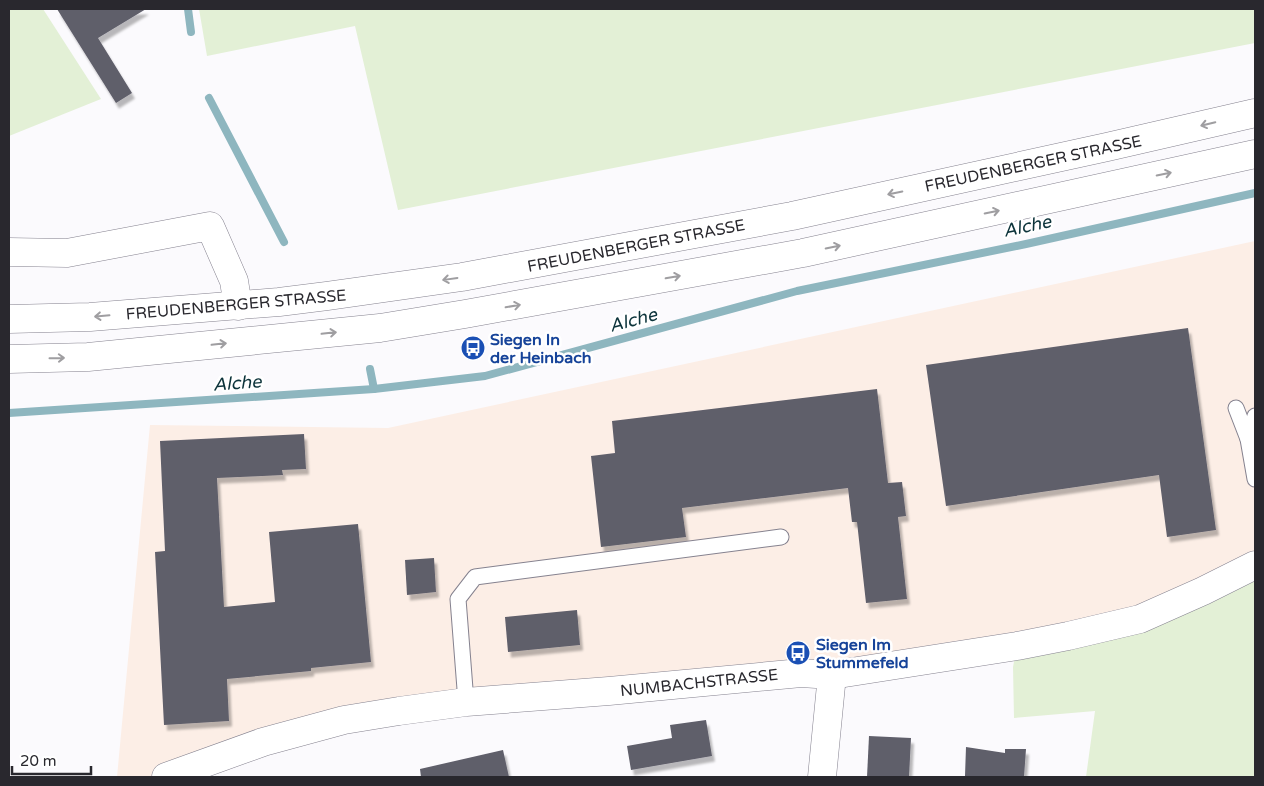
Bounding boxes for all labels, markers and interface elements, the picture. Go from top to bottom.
one-way arrow [1200,120,1216,129]
street label: FREUDENBERGER STRASSE [923,131,1144,197]
one-way arrow [1155,169,1171,178]
one-way arrow [888,189,904,198]
one-way arrow [983,207,999,216]
water label: Alche [1001,210,1054,242]
street label: FREUDENBERGER STRASSE [526,215,747,277]
one-way arrow [824,241,840,251]
one-way arrow [665,271,681,281]
one-way arrow [442,274,458,284]
street label: FREUDENBERGER STRASSE [125,285,347,325]
one-way arrow [505,300,521,310]
water label: Alche [607,303,660,337]
one-way arrow [94,312,110,321]
one-way arrow [321,328,337,338]
place label: Siegen In der Heinbach [490,330,591,368]
bus stop icon: Siegen In der Heinbach [460,335,486,361]
one-way arrow [211,340,227,349]
one-way arrow [49,353,65,363]
water label: Alche [212,370,263,396]
place label: Siegen Im Stummefeld [816,635,909,673]
bus stop icon: Siegen Im Stummefeld [785,640,811,666]
street label: NUMBACHSTRASSE [619,665,779,701]
scale bar [12,744,91,776]
text: 20 m [20,752,57,770]

